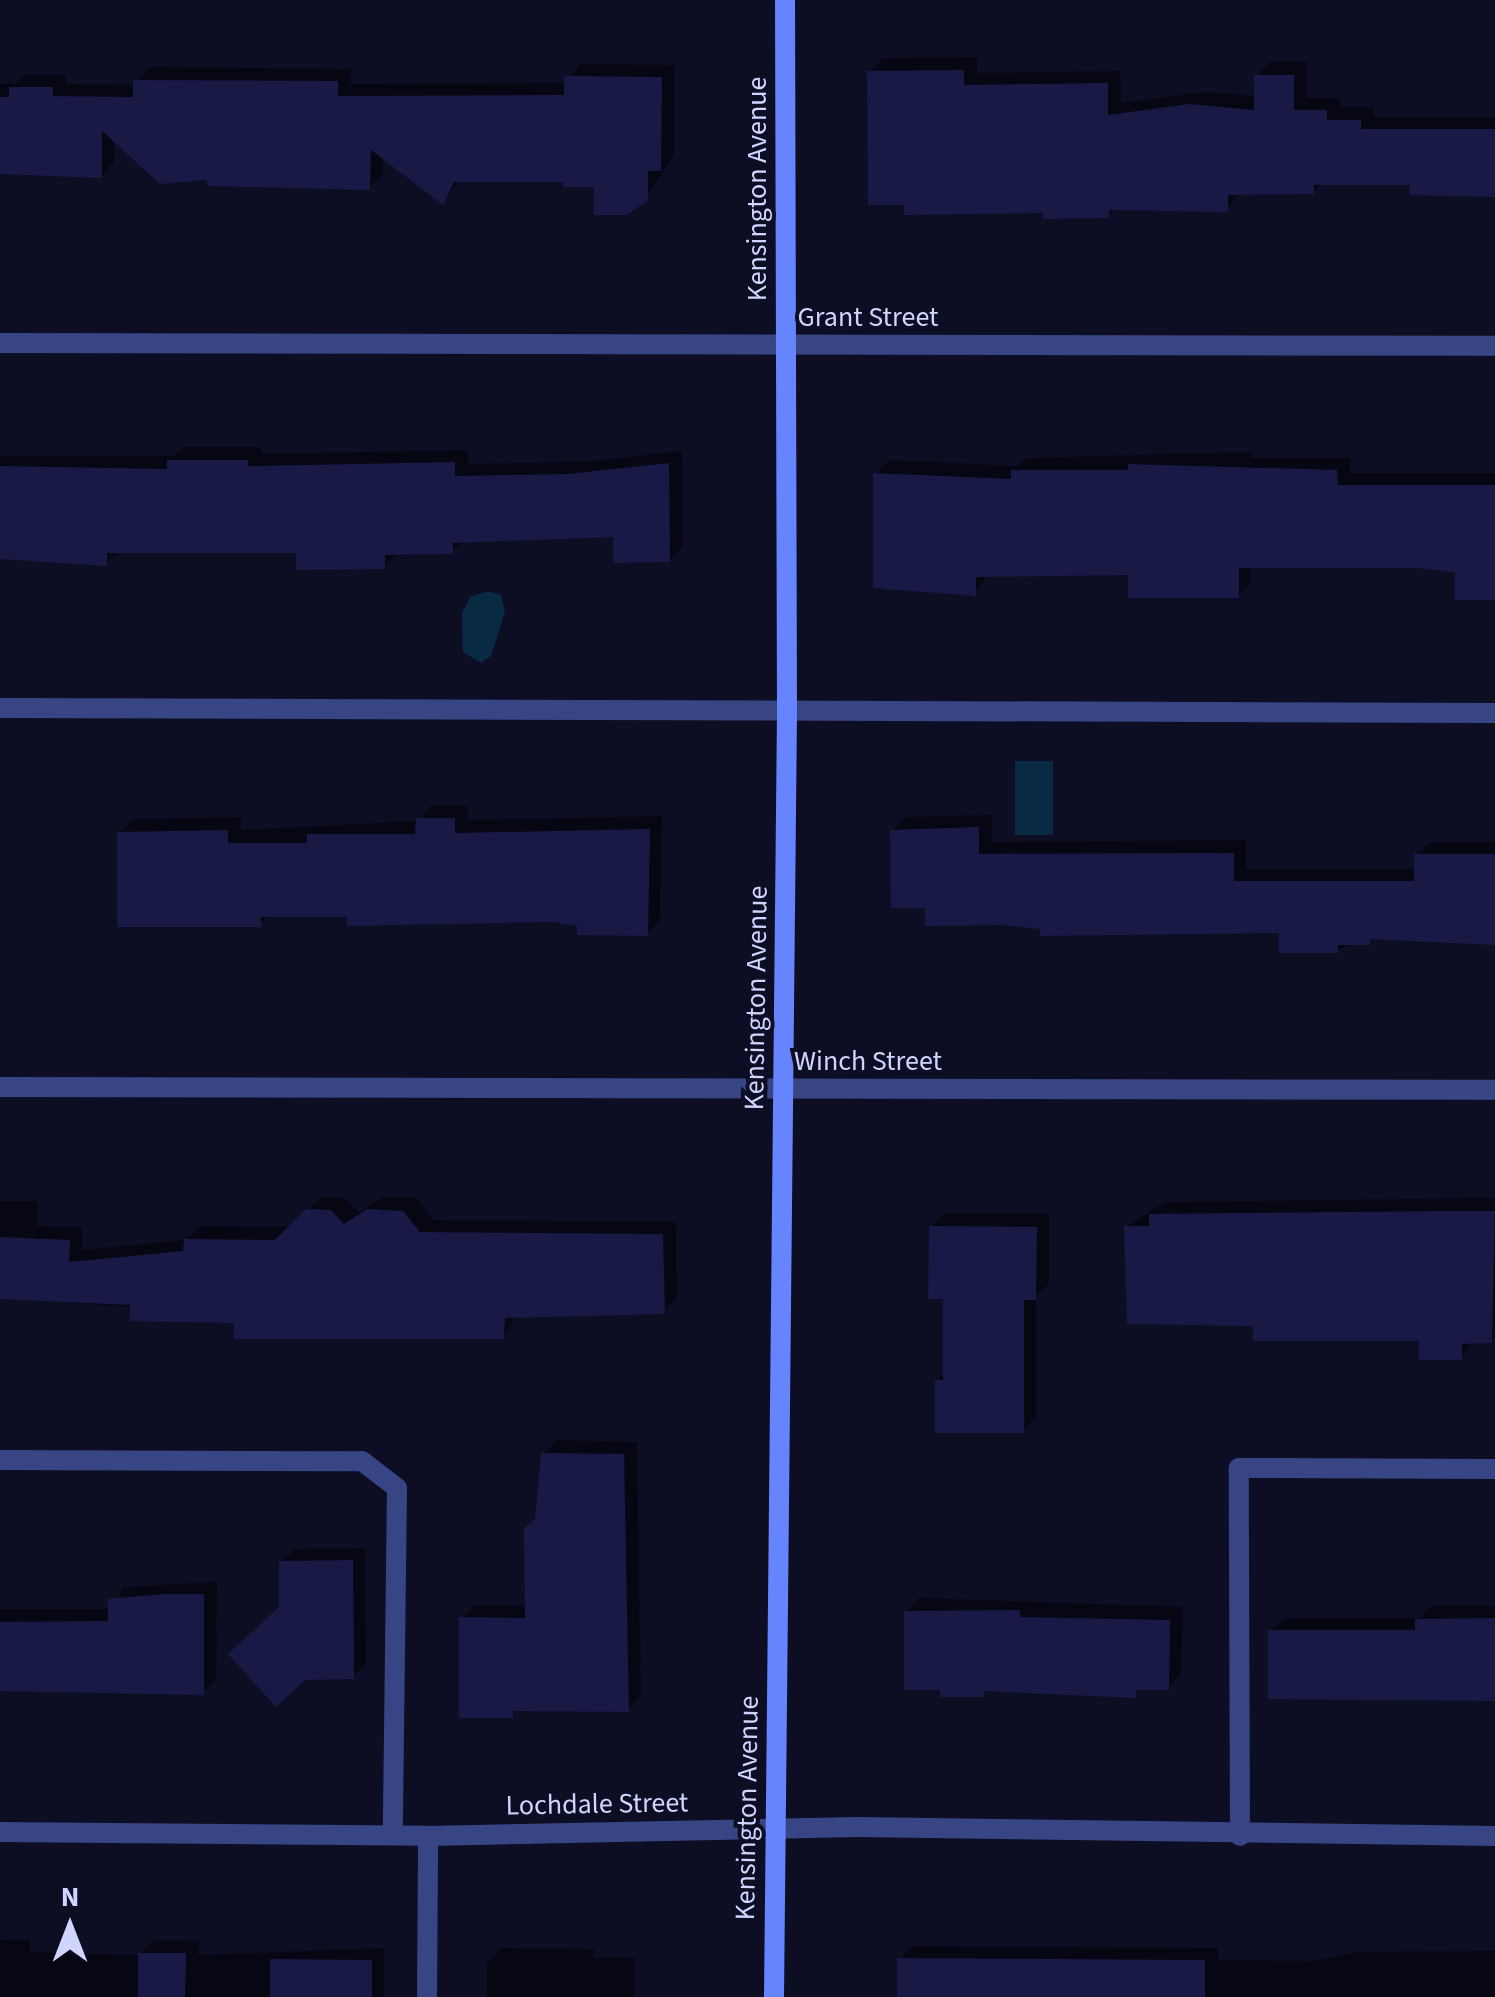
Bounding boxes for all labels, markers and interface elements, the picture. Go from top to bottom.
street label: Kensington Avenue [740,77,774,301]
street label: Grant Street [798,300,938,334]
street label: Kensington Avenue [737,885,775,1111]
street label: Winch Street [794,1044,942,1078]
street label: Kensington Avenue [728,1695,766,1921]
street label: Lochdale Street [505,1786,689,1822]
north arrow [20,1877,120,1977]
text: N [61,1877,79,1917]

